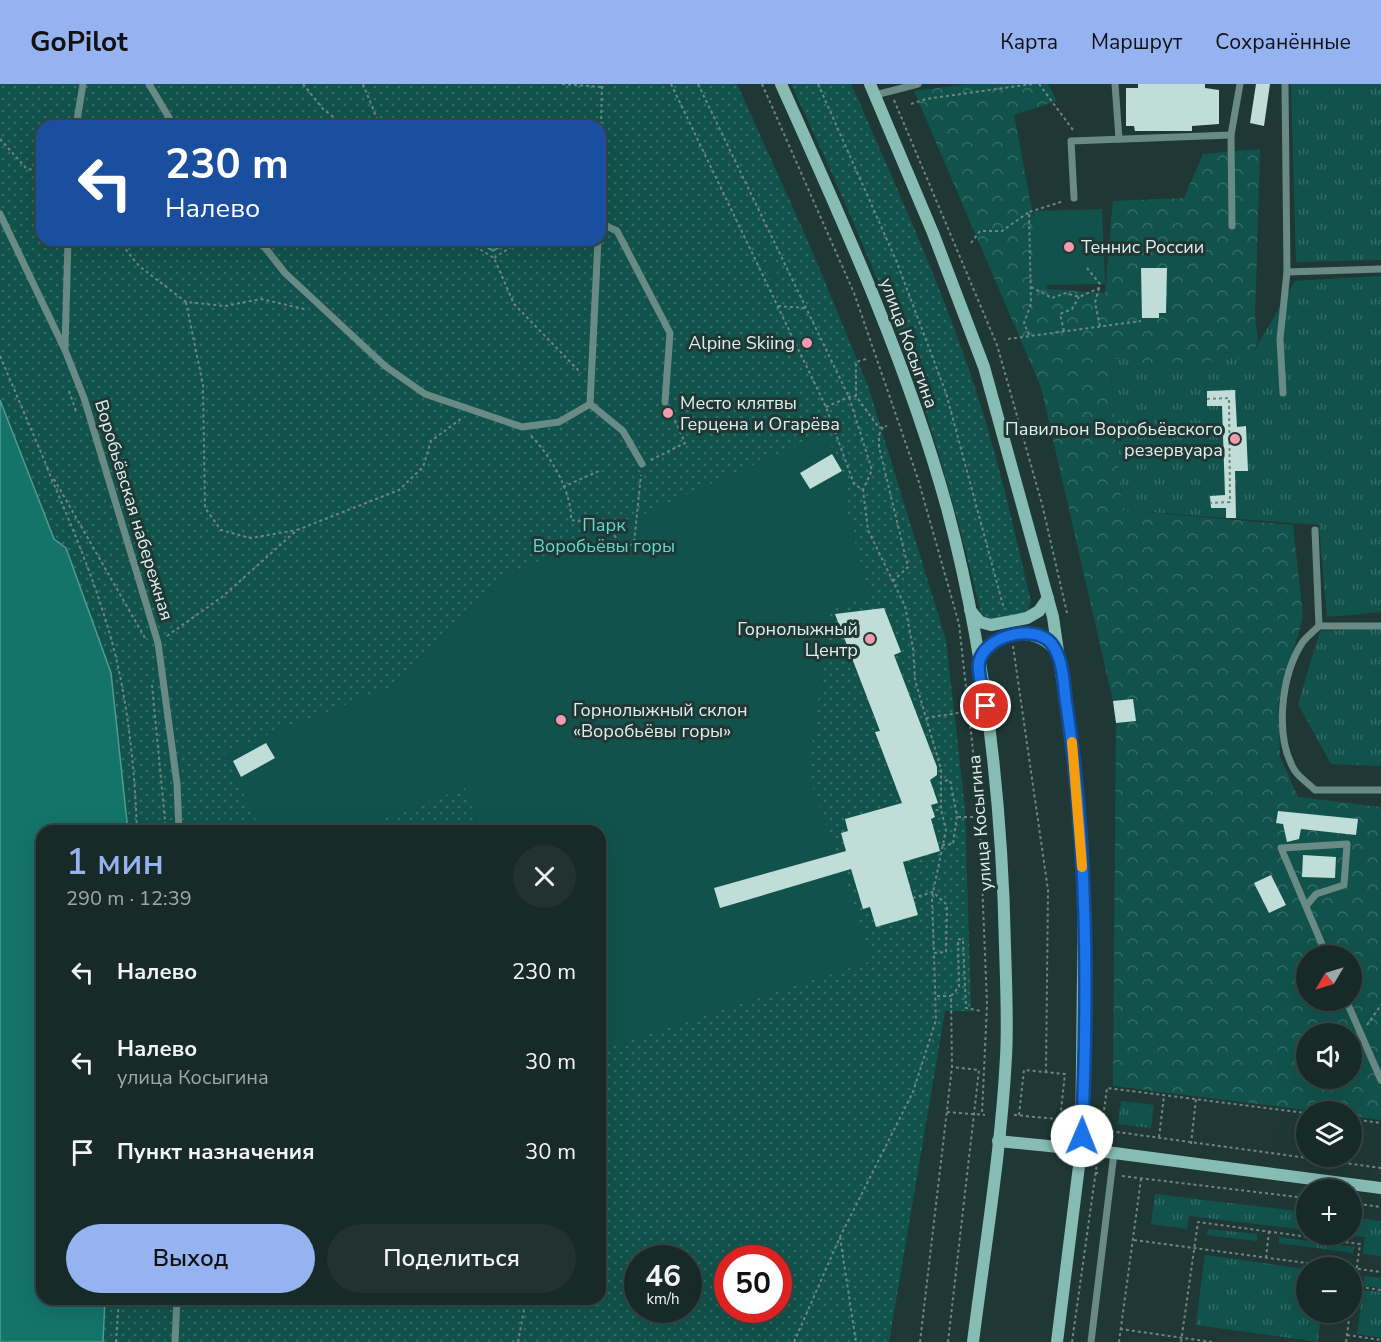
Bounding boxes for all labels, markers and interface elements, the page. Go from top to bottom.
text: GoPilot [30,23,128,61]
text: Карта [1000,28,1058,56]
text: Маршрут [1091,28,1182,56]
text: Сохранённые [1215,28,1351,56]
text: 230 m [165,136,289,193]
icon: left [66,144,144,222]
text: Налево [165,190,260,227]
place label: Теннис России [1081,235,1204,259]
marker: Теннис России [1062,240,1076,254]
street label: улица Косыгина [874,275,944,411]
place label: Alpine Skiing [688,331,795,355]
marker: Alpine Skiing [800,336,814,350]
place label: Место клятвы Герцена и Огарёва [680,391,840,436]
street label: Воробьёвская набережная [89,397,179,623]
marker: Место клятвы Герцена и Огарёва [661,406,675,420]
place label: Павильон Воробьёвского резервуара [1005,417,1223,462]
marker: Павильон Воробьёвского резервуара [1228,432,1242,446]
park label: Парк Воробьёвы горы [533,513,675,558]
place label: Горнолыжный Центр [737,617,858,662]
marker: Горнолыжный Центр [863,632,877,646]
pin [960,680,1011,731]
icon: arrive [969,689,1002,722]
place label: Горнолыжный склон «Воробьёвы горы» [573,698,748,743]
marker: Горнолыжный склон «Воробьёвы горы» [554,713,568,727]
street label: улица Косыгина [962,754,998,892]
text: 1 мин [66,838,164,887]
button: close [513,845,576,908]
text: 290 m · 12:39 [66,885,192,912]
north arrow [1296,945,1362,1011]
map controls [1296,945,1362,1323]
icon: left [66,956,99,989]
text: Налево [117,957,197,987]
text: 230 m [512,957,576,987]
button: sound [1296,1023,1362,1089]
text: Налево [117,1034,197,1064]
icon: left [66,1046,99,1079]
text: 30 m [525,1047,576,1077]
text: улица Косыгина [117,1064,269,1091]
button: layers [1296,1101,1362,1167]
position arrow [1050,1104,1114,1168]
icon: arrive [66,1136,99,1169]
text: Пункт назначения [117,1137,315,1167]
text: 30 m [525,1137,576,1167]
button: + [1296,1179,1362,1245]
button: Выход [66,1224,315,1293]
button: Поделиться [327,1224,576,1293]
speed limit sign: 50 [714,1245,792,1323]
text: 46 [645,1256,681,1297]
button: − [1296,1257,1362,1323]
text: km/h [646,1289,680,1309]

